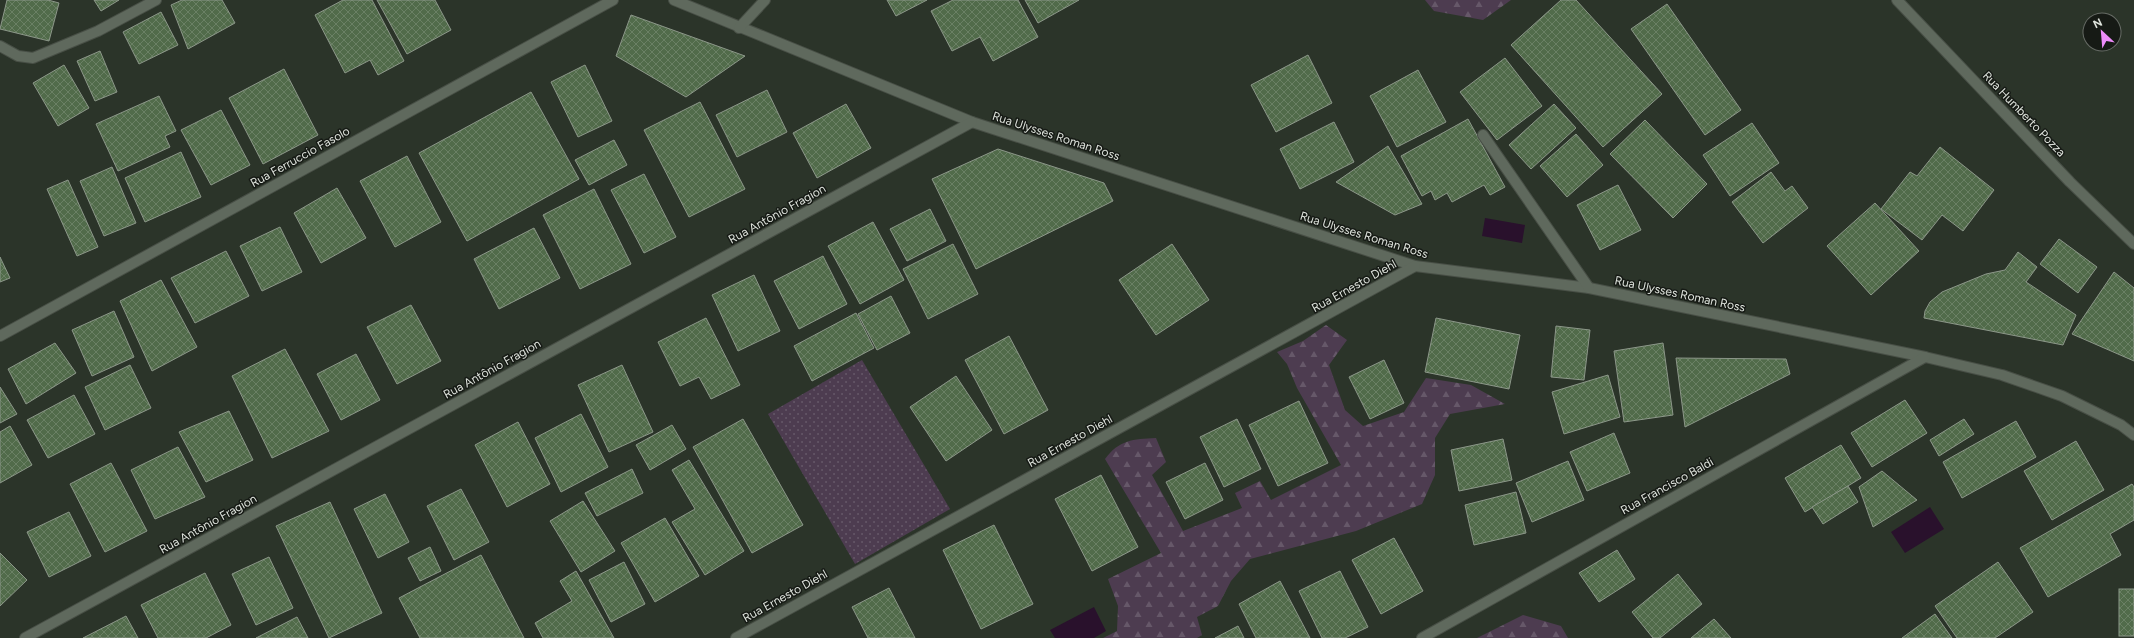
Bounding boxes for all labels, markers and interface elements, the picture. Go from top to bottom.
north arrow [2082,12,2122,52]
text: N [2091,16,2105,31]
street label: Rua Humberto Pozza [1980,69,2068,159]
street label: Rua Ulysses Roman Ross [991,109,1122,163]
street label: Rua Ferruccio Fasolo [248,124,352,190]
street label: Rua Antônio Fragion [726,181,828,247]
street label: Rua Ulysses Roman Ross [1298,209,1430,261]
street label: Rua Ernesto Diehl [1309,257,1399,315]
street label: Rua Ulysses Roman Ross [1613,273,1747,315]
street label: Rua Antônio Fragion [441,336,543,402]
street label: Rua Ernesto Diehl [1025,412,1115,470]
street label: Rua Francisco Baldi [1618,455,1716,517]
street label: Rua Antônio Fragion [157,491,259,557]
street label: Rua Ernesto Diehl [740,567,830,625]

